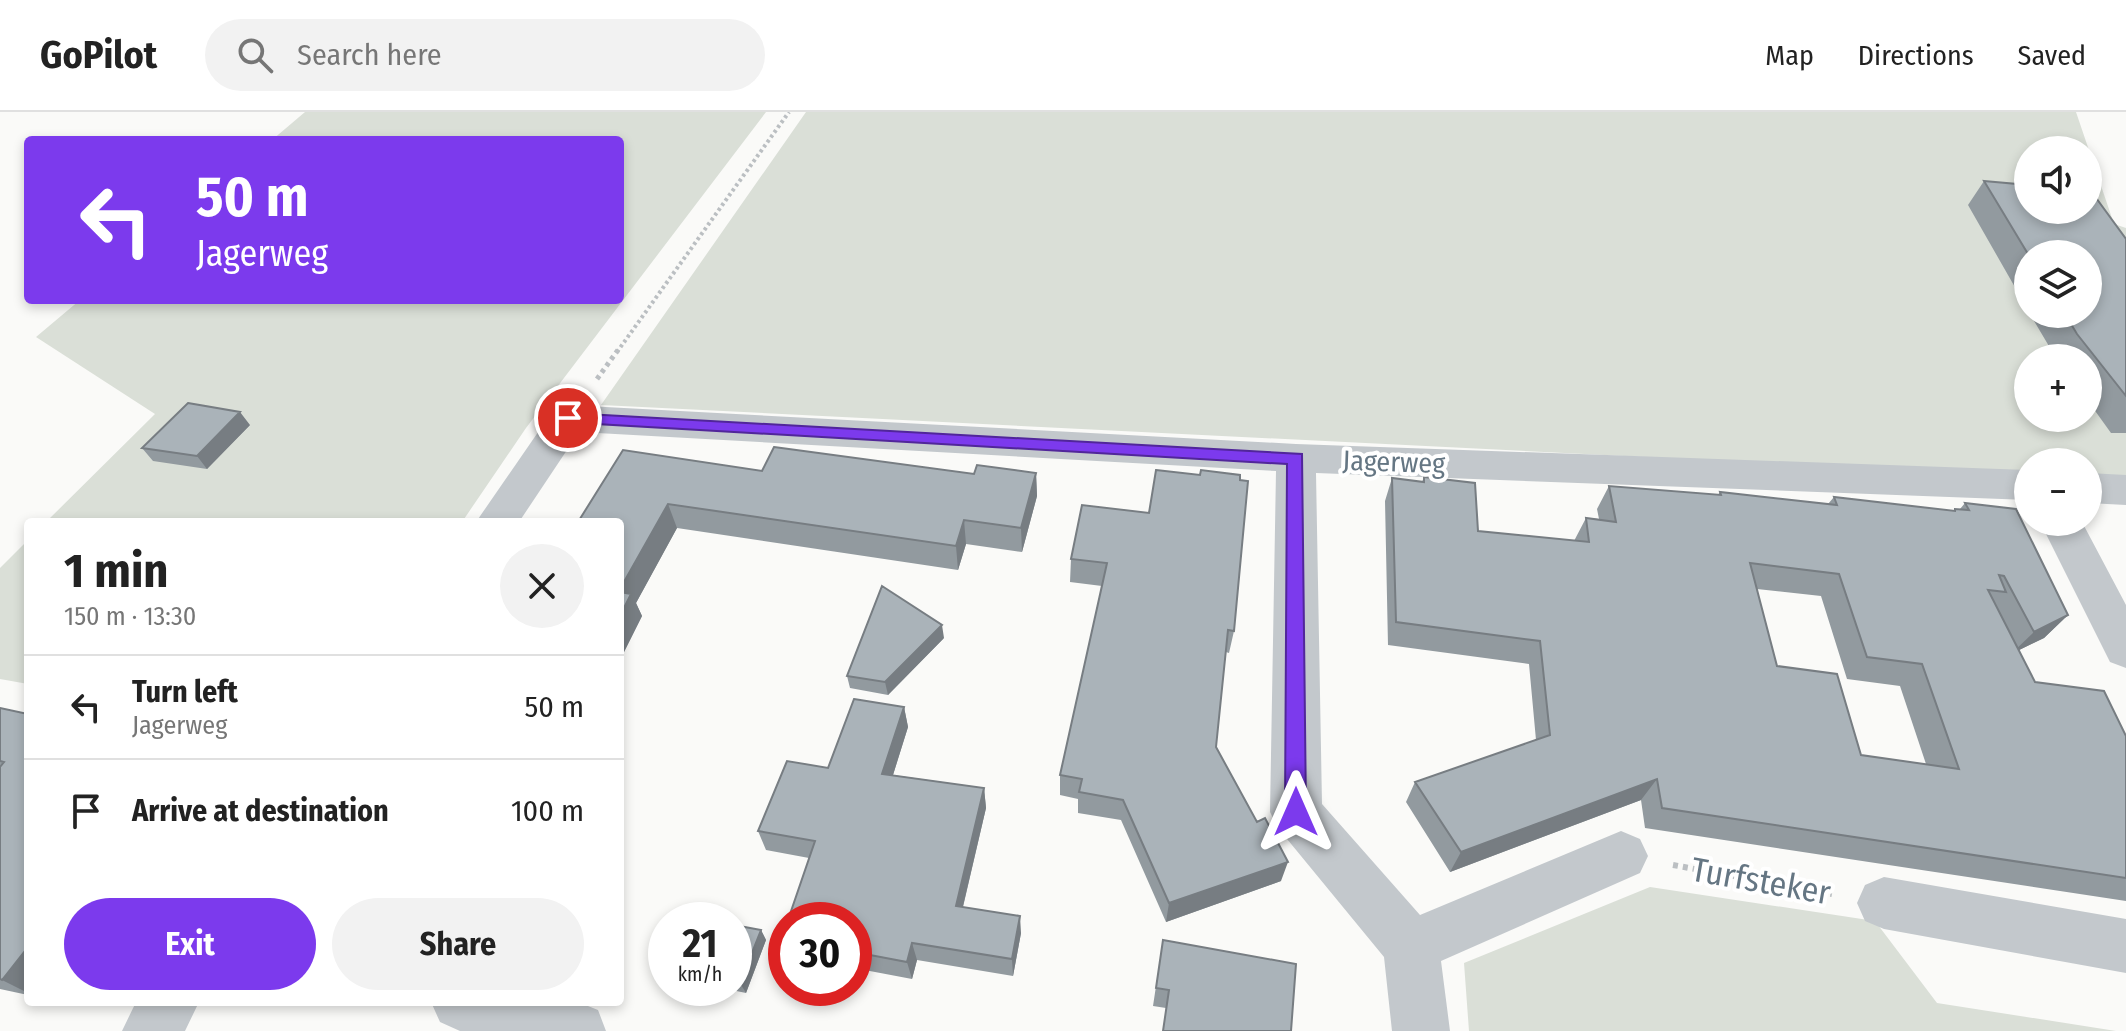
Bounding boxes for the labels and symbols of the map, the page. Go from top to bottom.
pin [534,384,602,452]
street label: Jagerweg [1342,444,1447,480]
position arrow [1254,770,1338,854]
street label: Turfsteker [1688,849,1834,913]
speed limit sign: 30 [768,902,872,1006]

